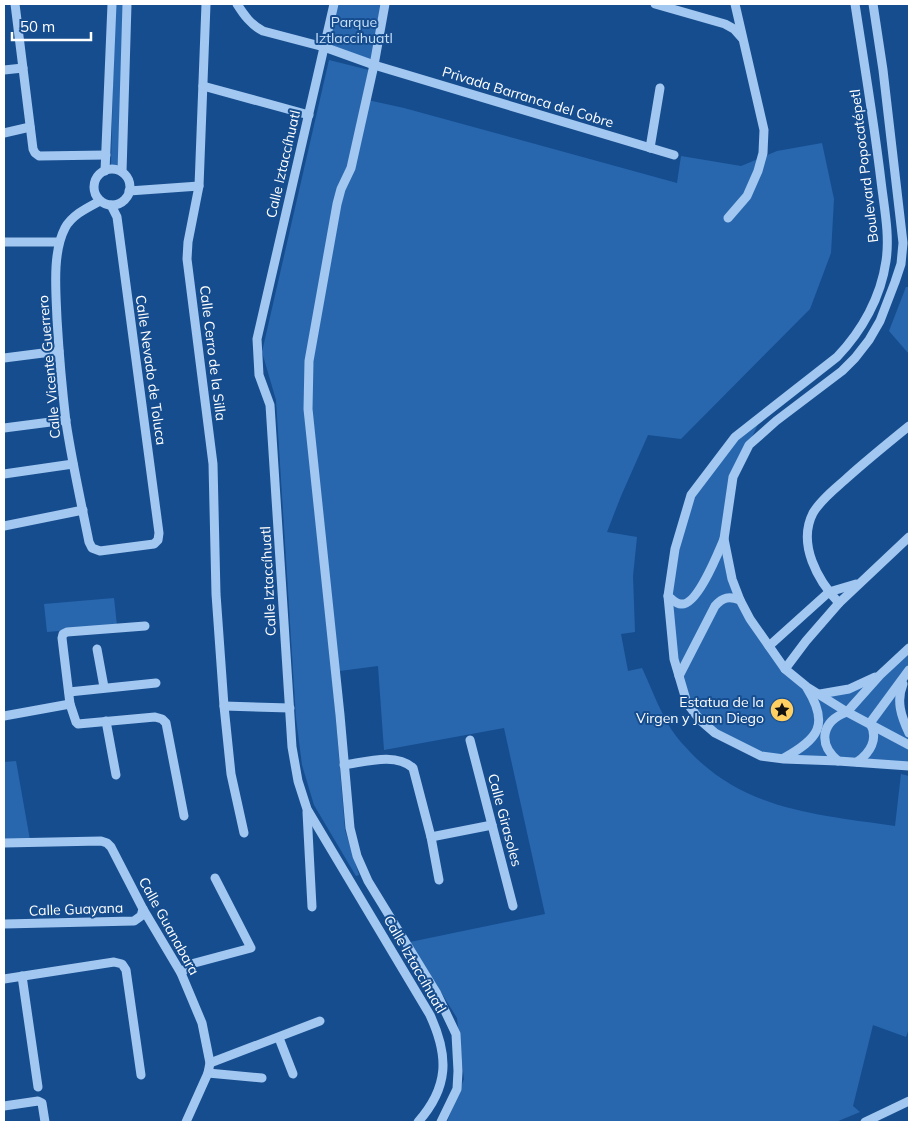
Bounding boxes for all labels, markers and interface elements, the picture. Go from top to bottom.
scale bar [12,10,91,42]
park label: Parque Iztlaccihuatl [315,13,393,47]
text: 50 m [20,17,55,36]
street label: Privada Barranca del Cobre [440,62,616,132]
street label: Boulevard Popocatépetl [846,88,882,244]
street label: Calle Iztaccíhuatl [262,108,304,220]
street label: Calle Cerro de la Silla [196,284,230,422]
street label: Calle Vicente Guerrero [34,294,64,440]
street label: Calle Nevado de Toluca [132,294,170,446]
street label: Calle Iztaccíhuatl [256,526,280,636]
place label: Estatua de la Virgen y Juan Diego [636,693,764,727]
place icon: Estatua de la Virgen y Juan Diego [769,697,795,723]
street label: Calle Girasoles [484,772,526,868]
street label: Calle Guanabara [135,874,203,978]
street label: Calle Guayana [28,898,124,920]
street label: Calle Iztaccíhuatl [380,912,450,1016]

